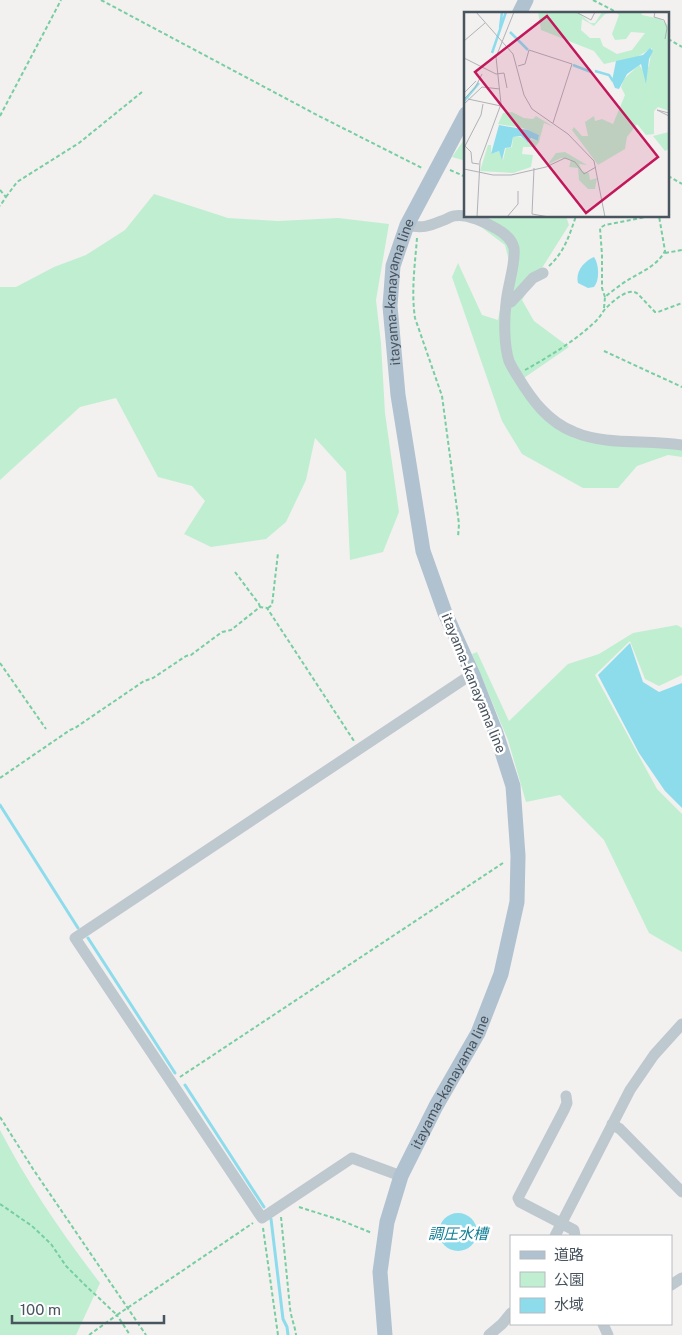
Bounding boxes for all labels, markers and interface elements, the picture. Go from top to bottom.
inset map [464,12,670,218]
street label: itayama-kanayama line [382,215,417,366]
street label: itayama-kanayama line [439,611,509,755]
street label: itayama-kanayama line [408,1013,492,1152]
water label: 調圧水槽 [428,1225,491,1242]
legend [510,1235,672,1325]
text: 道路 [554,1246,584,1263]
text: 公園 [554,1271,584,1288]
scale bar [12,1292,165,1324]
text: 水域 [554,1296,584,1313]
text: 100 m [20,1301,61,1318]

